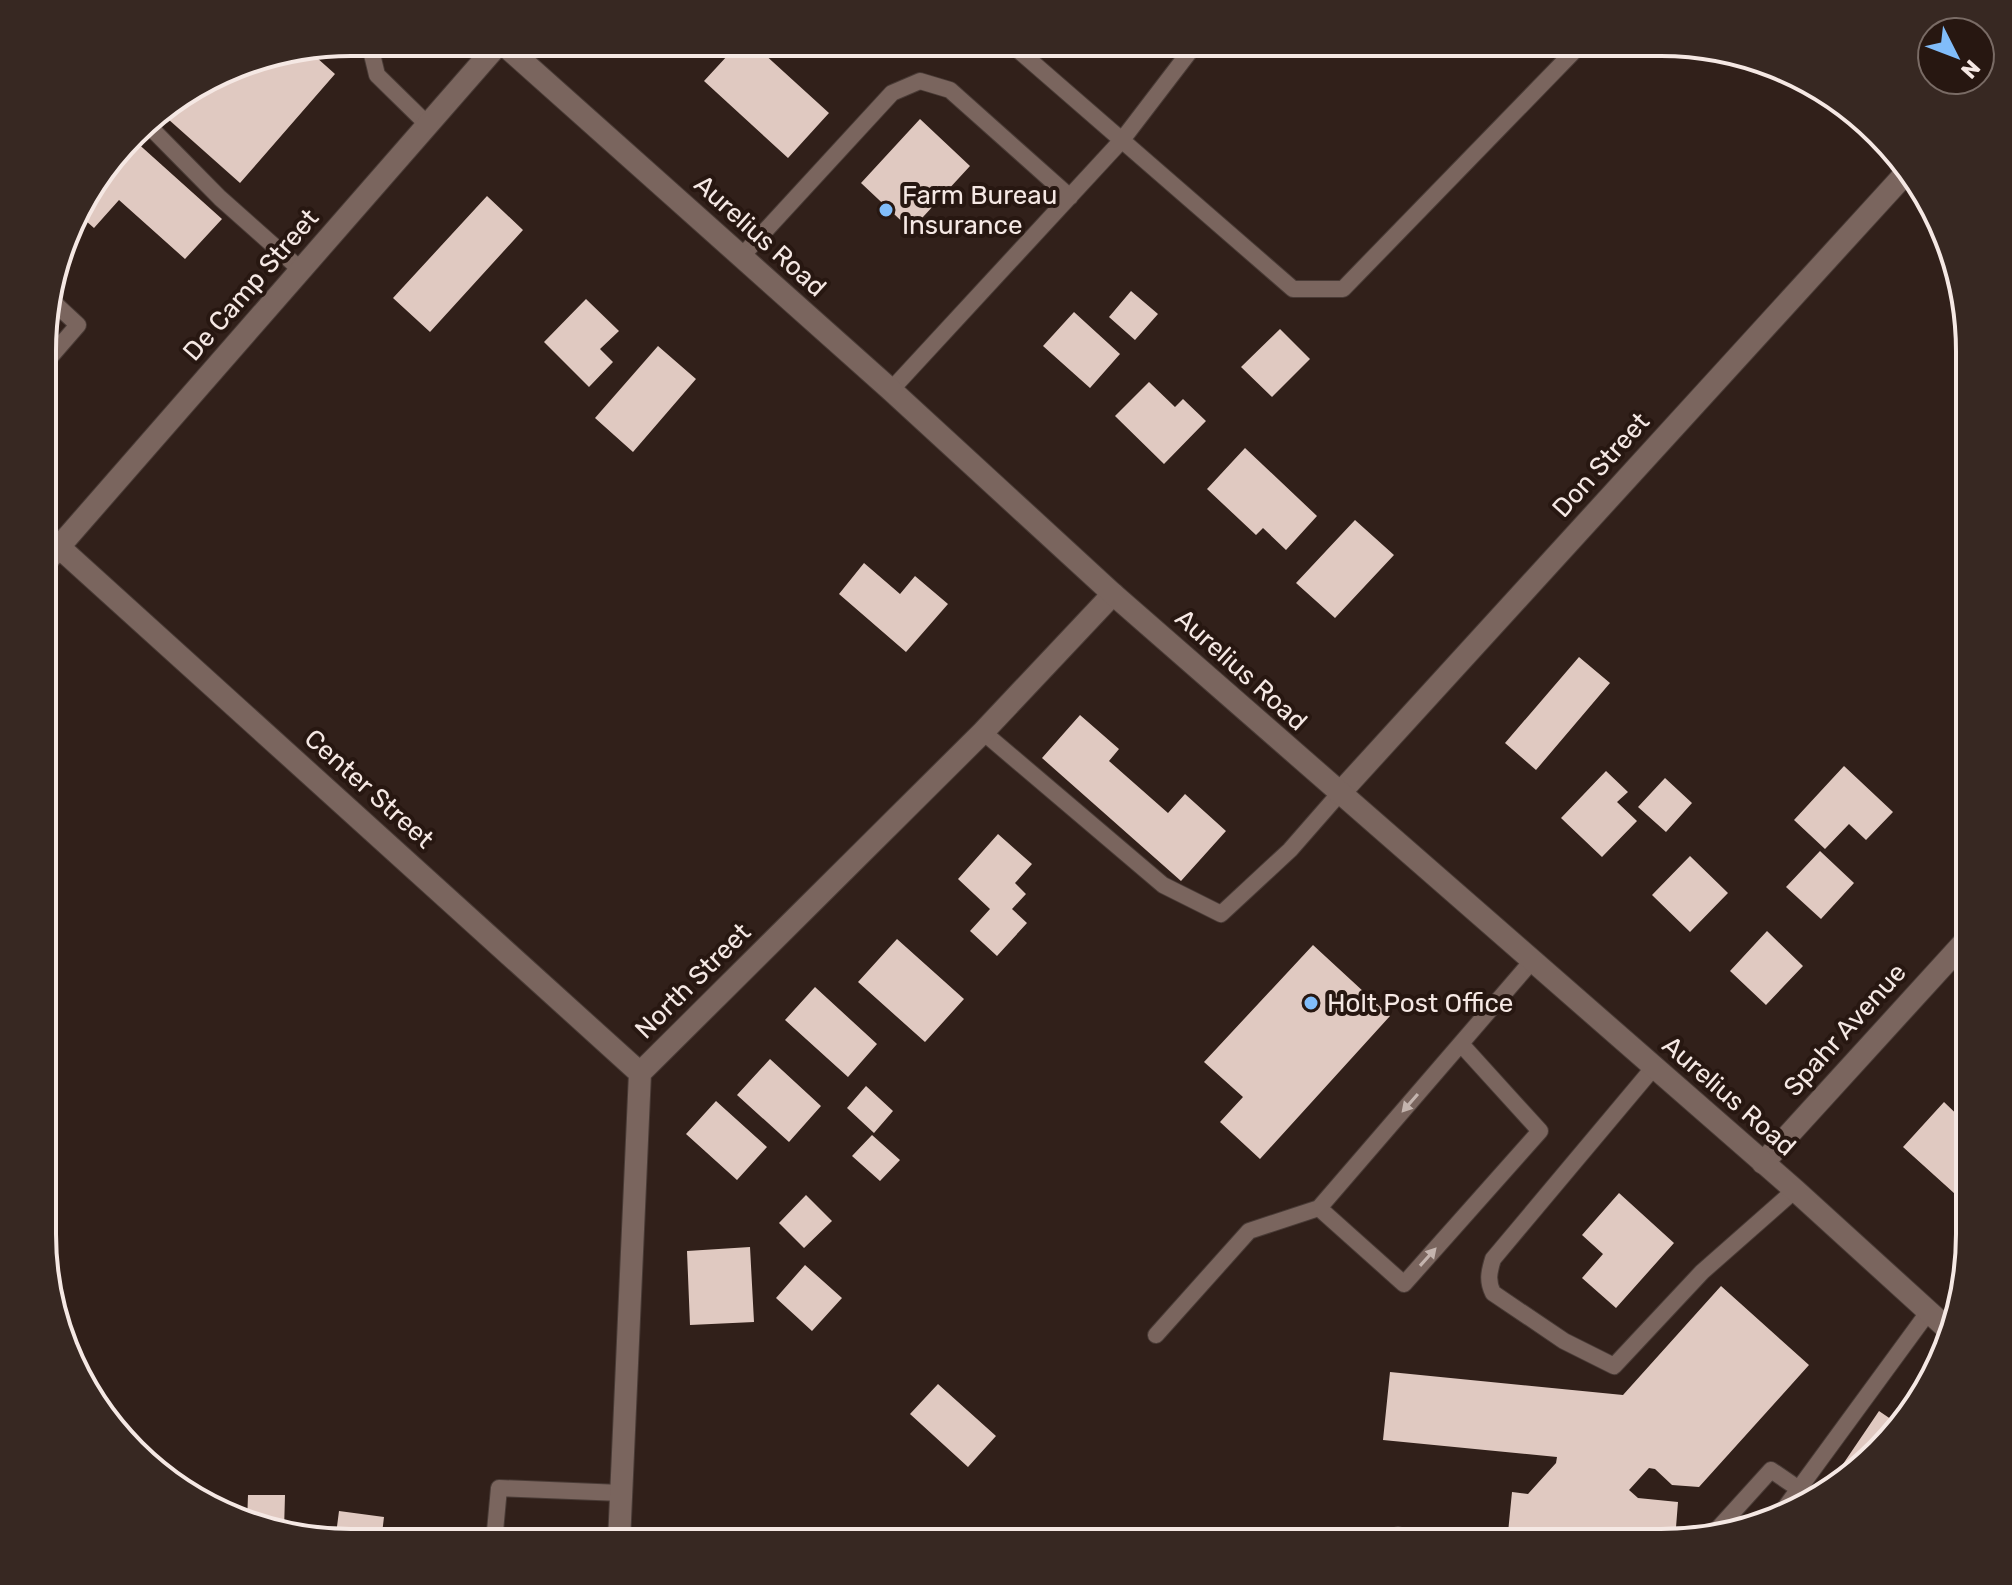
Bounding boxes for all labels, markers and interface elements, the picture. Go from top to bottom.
north arrow [1916,16,1996,96]
text: N [1955,54,1986,84]
street label: Aurelius Road [688,169,832,303]
place label: Farm Bureau Insurance [902,180,1057,241]
marker: Farm Bureau Insurance [877,201,895,219]
street label: De Camp Street [177,203,325,367]
street label: Don Street [1546,406,1656,524]
street label: Aurelius Road [1169,603,1313,737]
street label: Center Street [298,723,440,855]
street label: North Street [629,917,757,1045]
street label: Spahr Avenue [1777,957,1913,1103]
place label: Holt Post Office [1327,988,1513,1019]
marker: Holt Post Office [1302,994,1320,1012]
street label: Aurelius Road [1656,1030,1802,1162]
one-way arrow [1401,1094,1419,1113]
one-way arrow [1418,1248,1436,1267]

